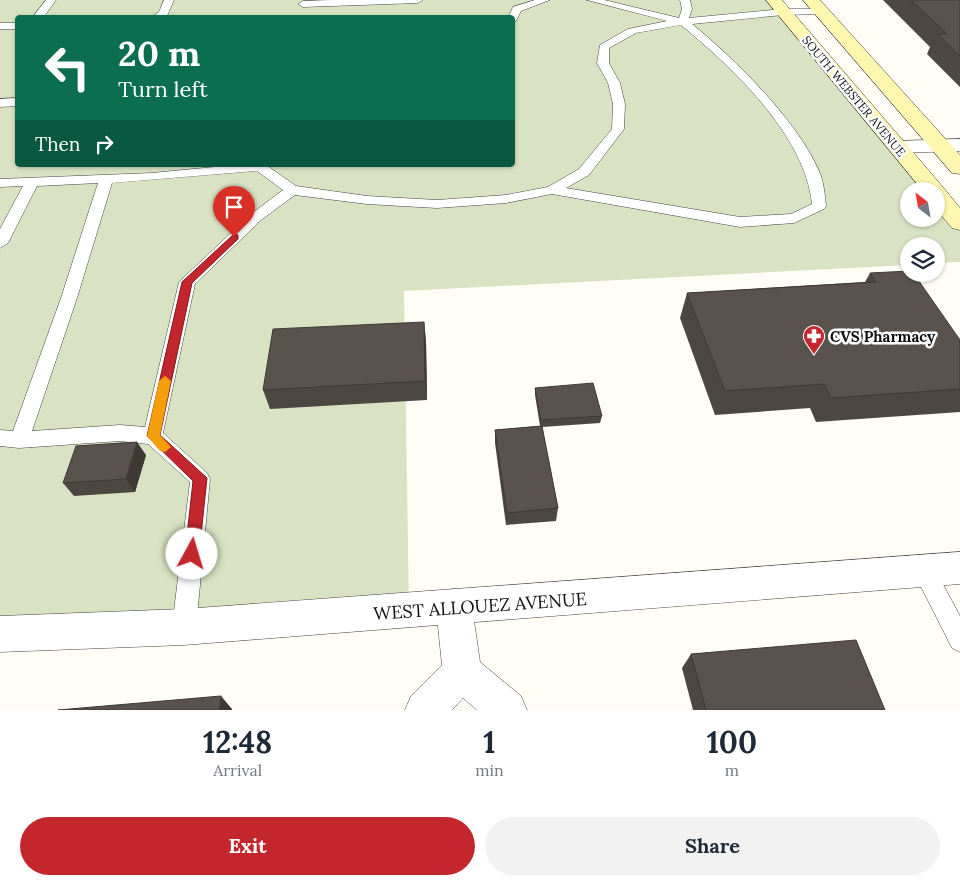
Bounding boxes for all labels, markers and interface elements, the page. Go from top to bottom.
text: 20 m [118,31,200,76]
street label: SOUTH WEBSTER AVENUE [799,33,909,159]
icon: left [35,35,100,100]
text: Turn left [118,75,208,103]
icon: right [90,130,118,158]
text: Then [35,132,80,156]
north arrow [900,182,945,228]
map controls [900,182,945,282]
pin [213,186,255,237]
icon: arrive [220,193,248,221]
button: layers [900,237,945,282]
pharmacy icon: CVS Pharmacy [802,324,826,355]
place label: CVS Pharmacy [830,327,936,346]
position arrow [165,527,217,579]
street label: WEST ALLOUEZ AVENUE [373,587,587,625]
text: 12:48 [203,723,272,761]
text: 1 [483,723,496,761]
text: 100 [707,723,757,761]
text: Arrival [213,760,262,780]
text: min [475,760,504,780]
text: m [725,760,739,780]
button: Exit [20,817,475,875]
button: Share [485,817,940,875]

